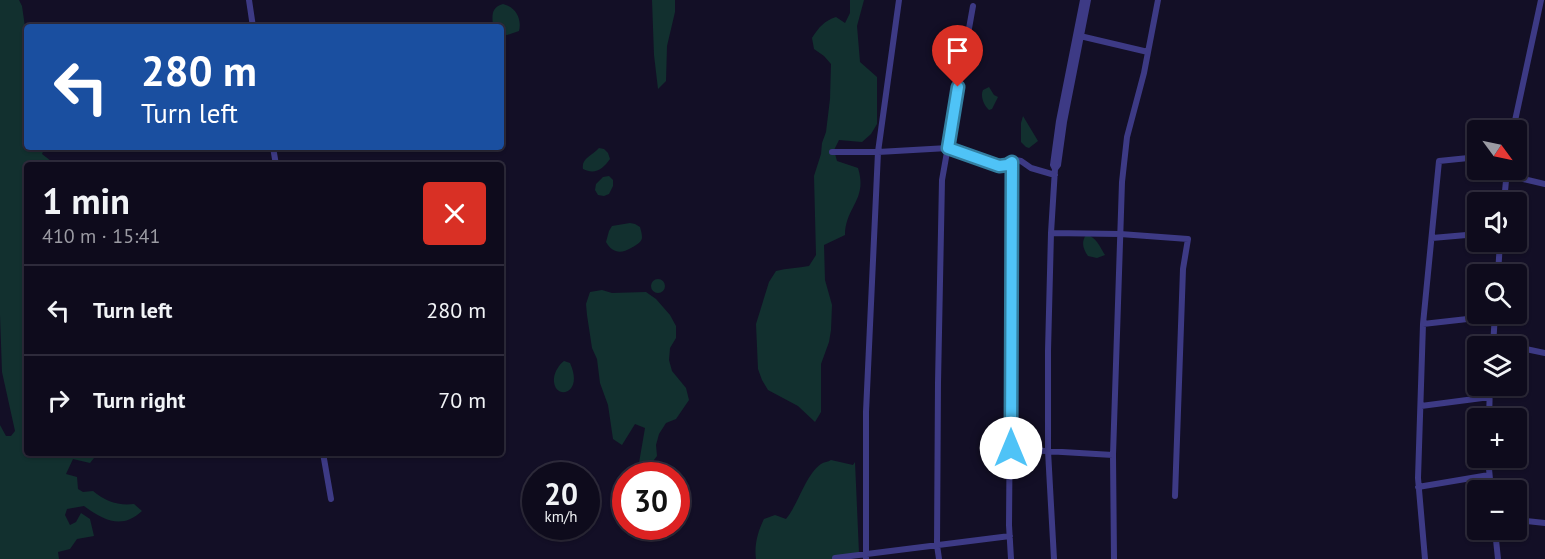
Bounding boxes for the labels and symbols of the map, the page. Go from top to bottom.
pin [932,25,983,87]
north arrow [1467,120,1527,180]
position arrow [979,416,1043,480]
speed limit sign: 30 [612,462,690,540]

